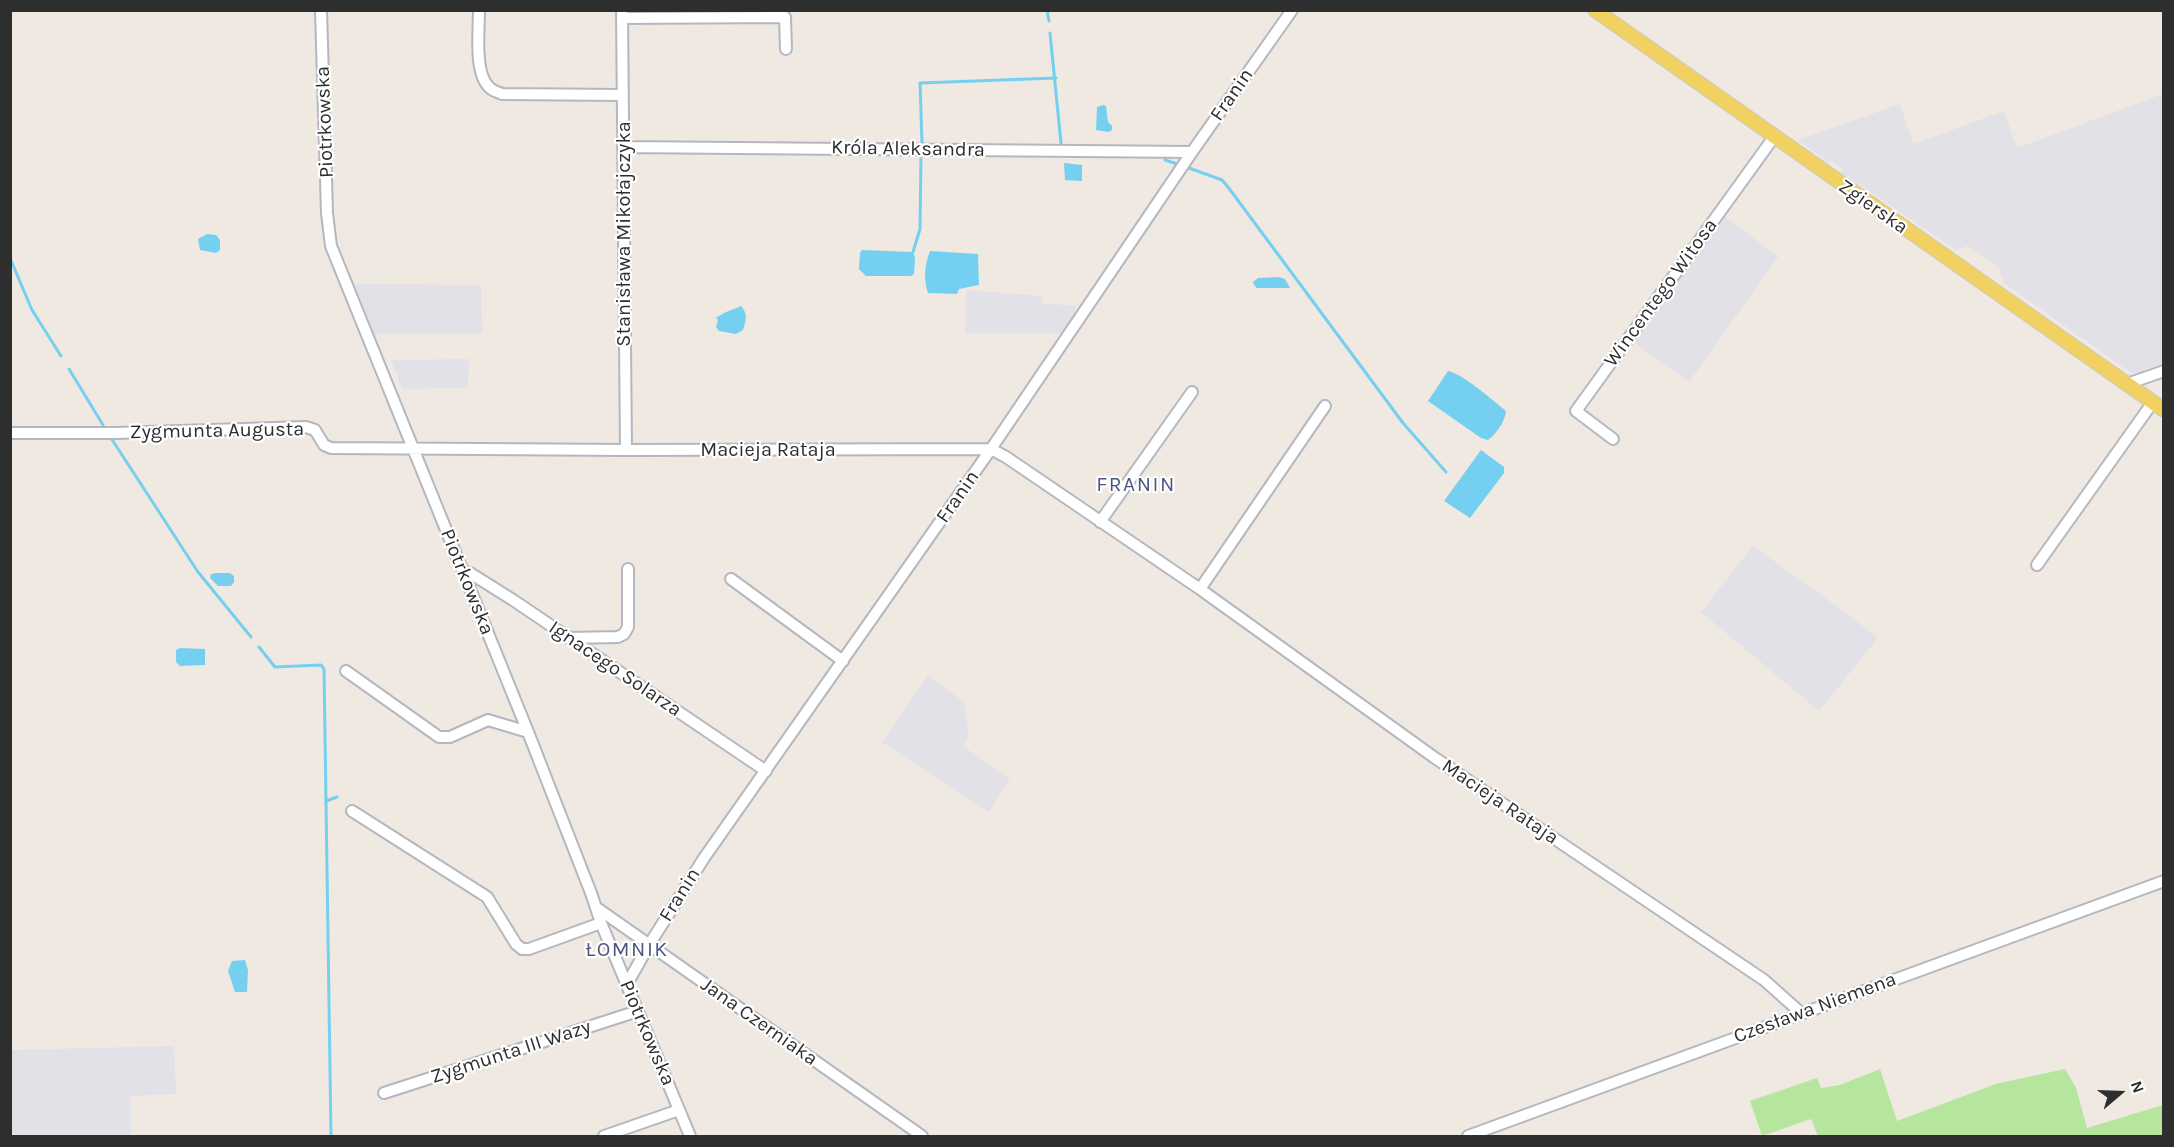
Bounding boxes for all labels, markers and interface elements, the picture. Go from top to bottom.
street label: Franin [1205,64,1259,126]
street label: Piotrkowska [311,66,339,178]
street label: Stanisława Mikołajczyka [612,121,636,347]
street label: Króla Aleksandra [831,136,985,162]
street label: Zgierska [1834,174,1912,240]
street label: Wincentego Witosa [1599,214,1723,372]
street label: Zygmunta Augusta [130,417,304,445]
street label: Macieja Rataja [700,438,836,462]
street label: Franin [931,466,985,528]
district label: FRANIN [1096,472,1176,498]
street label: Piotrkowska [435,525,499,639]
street label: Ignacego Solarza [544,616,686,722]
street label: Macieja Rataja [1437,754,1563,850]
street label: Franin [654,864,706,926]
district label: ŁOMNIK [585,937,669,963]
street label: Czesława Niemena [1730,967,1900,1049]
street label: Jana Czerniaka [696,973,822,1071]
street label: Piotrkowska [614,977,680,1089]
street label: Zygmunta III Wazy [428,1015,594,1089]
north arrow [2090,1063,2150,1123]
text: N [2127,1078,2148,1095]

